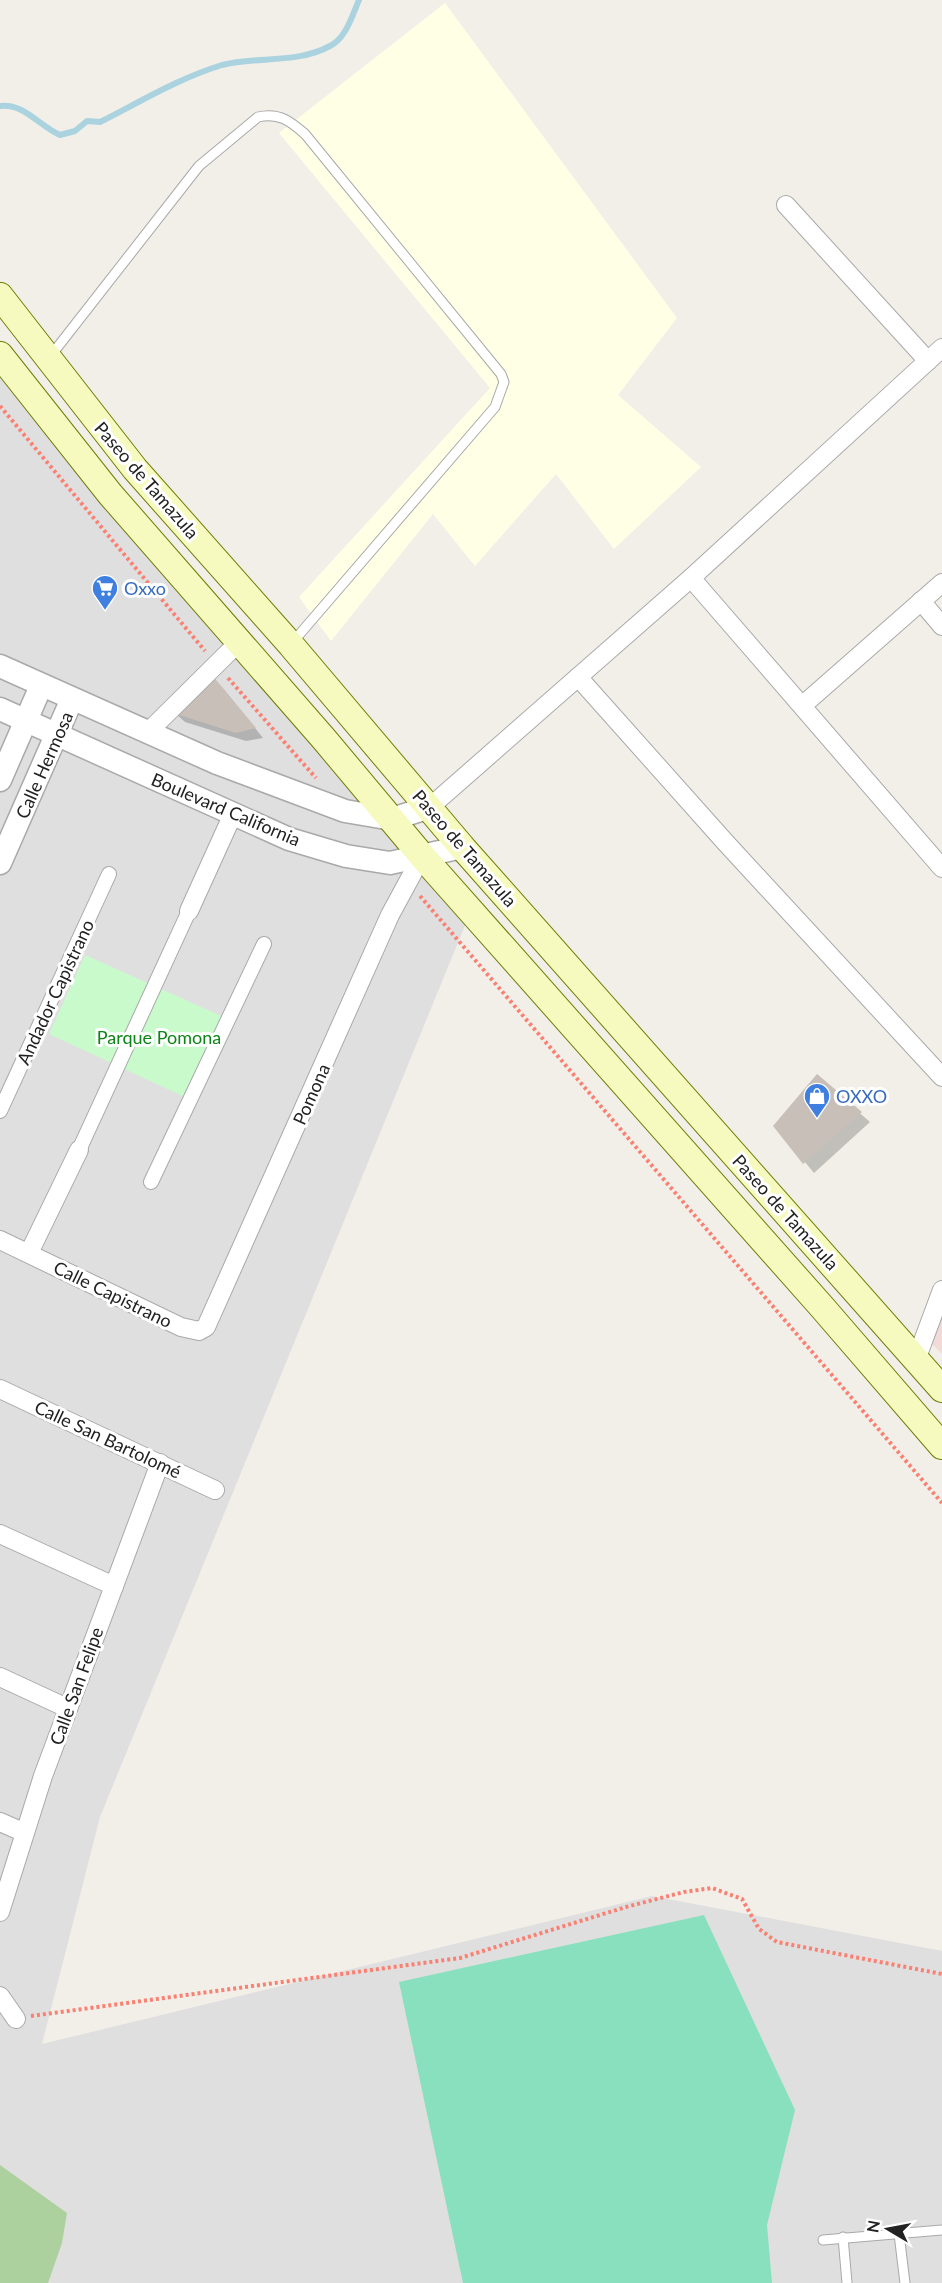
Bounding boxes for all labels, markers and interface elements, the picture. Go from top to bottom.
street label: Paseo de Tamazula [90,417,204,543]
supermarket icon: Oxxo [90,573,120,611]
place label: Oxxo [124,577,166,599]
street label: Calle Hermosa [11,708,77,822]
street label: Boulevard California [148,768,304,850]
street label: Paseo de Tamazula [408,785,522,911]
street label: Andador Capistrano [12,916,98,1068]
park label: Parque Pomona [97,1026,221,1048]
street label: Pomona [288,1060,334,1128]
shop icon: OXXO [802,1081,832,1119]
place label: OXXO [836,1085,887,1107]
street label: Paseo de Tamazula [728,1150,844,1274]
street label: Calle Capistrano [50,1256,176,1332]
street label: Calle San Bartolomé [31,1395,185,1483]
street label: Calle San Felipe [44,1624,108,1748]
north arrow [858,2199,918,2259]
text: N [862,2219,883,2234]

